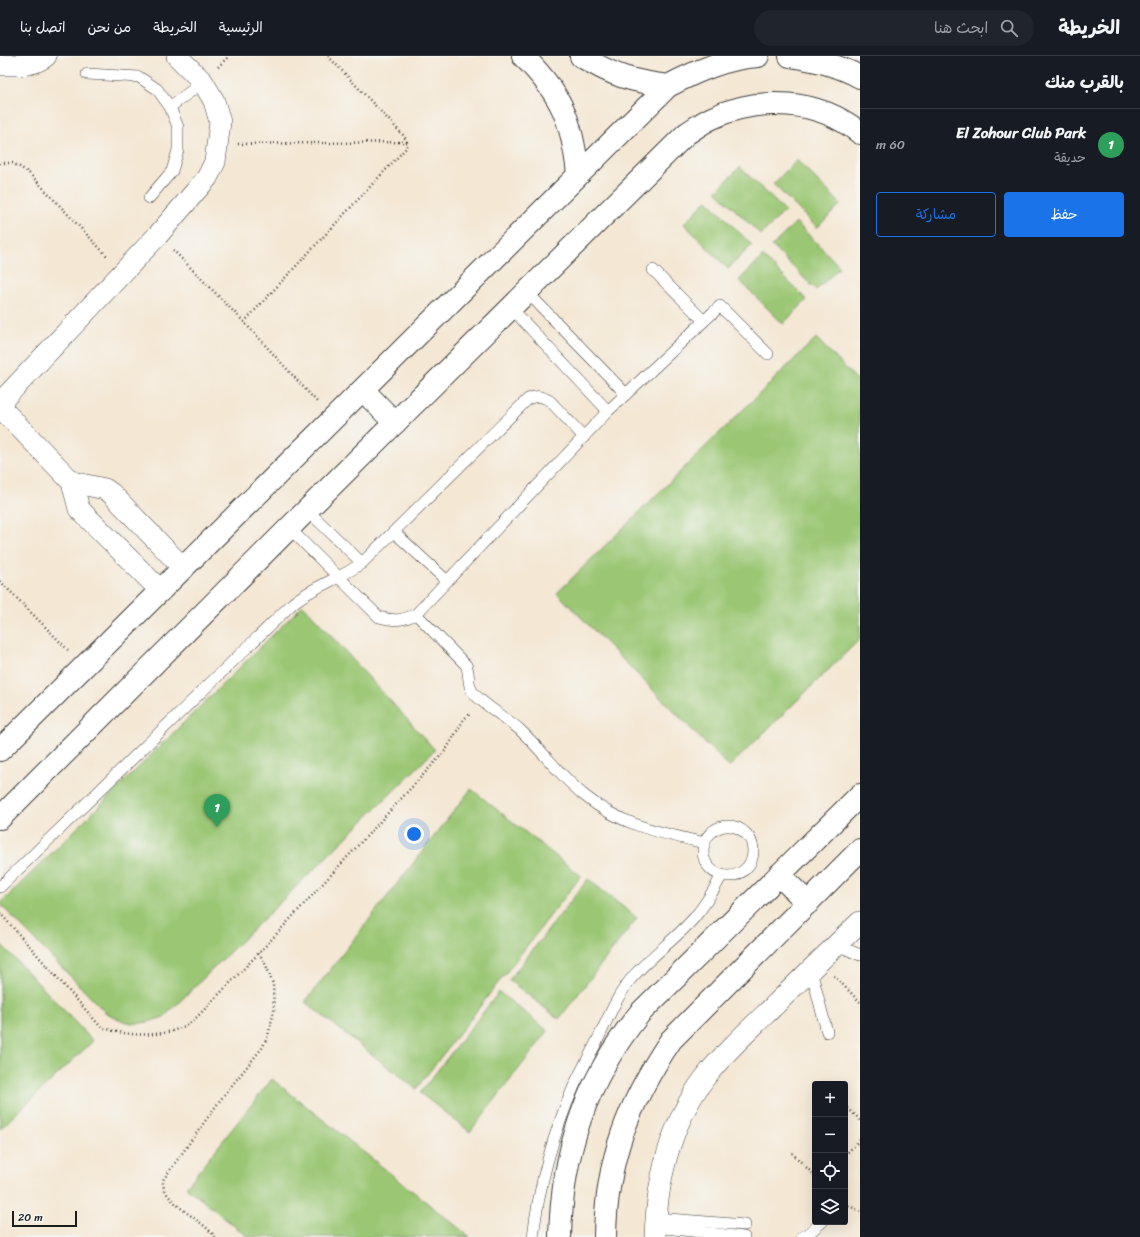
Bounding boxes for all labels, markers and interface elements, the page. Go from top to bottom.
search box [754,10,1034,46]
text: الخريطة [1058,11,1120,44]
text: اتصل بنا [20,15,66,40]
text: من نحن [88,15,131,40]
text: الخريطة [153,15,197,40]
text: الرئيسية [219,15,263,40]
text: ابحث هنا [934,15,988,41]
icon: search [998,17,1020,39]
text: بالقرب منك [1045,67,1124,97]
text: El Zohour Club Park [956,120,1086,146]
text: 60 m [876,133,905,156]
text: 1 [1108,133,1114,156]
text: حديقة [1054,146,1086,169]
button: مشاركة [876,192,996,237]
button: حفظ [1004,192,1124,237]
pin: 1 [204,794,230,827]
your location [404,824,424,844]
map controls [812,1081,848,1225]
button: + [812,1081,848,1117]
button: − [812,1117,848,1153]
button: locate [812,1153,848,1189]
button: layers [812,1189,848,1225]
text: 20 m [18,1208,43,1227]
scale bar [12,1209,77,1228]

